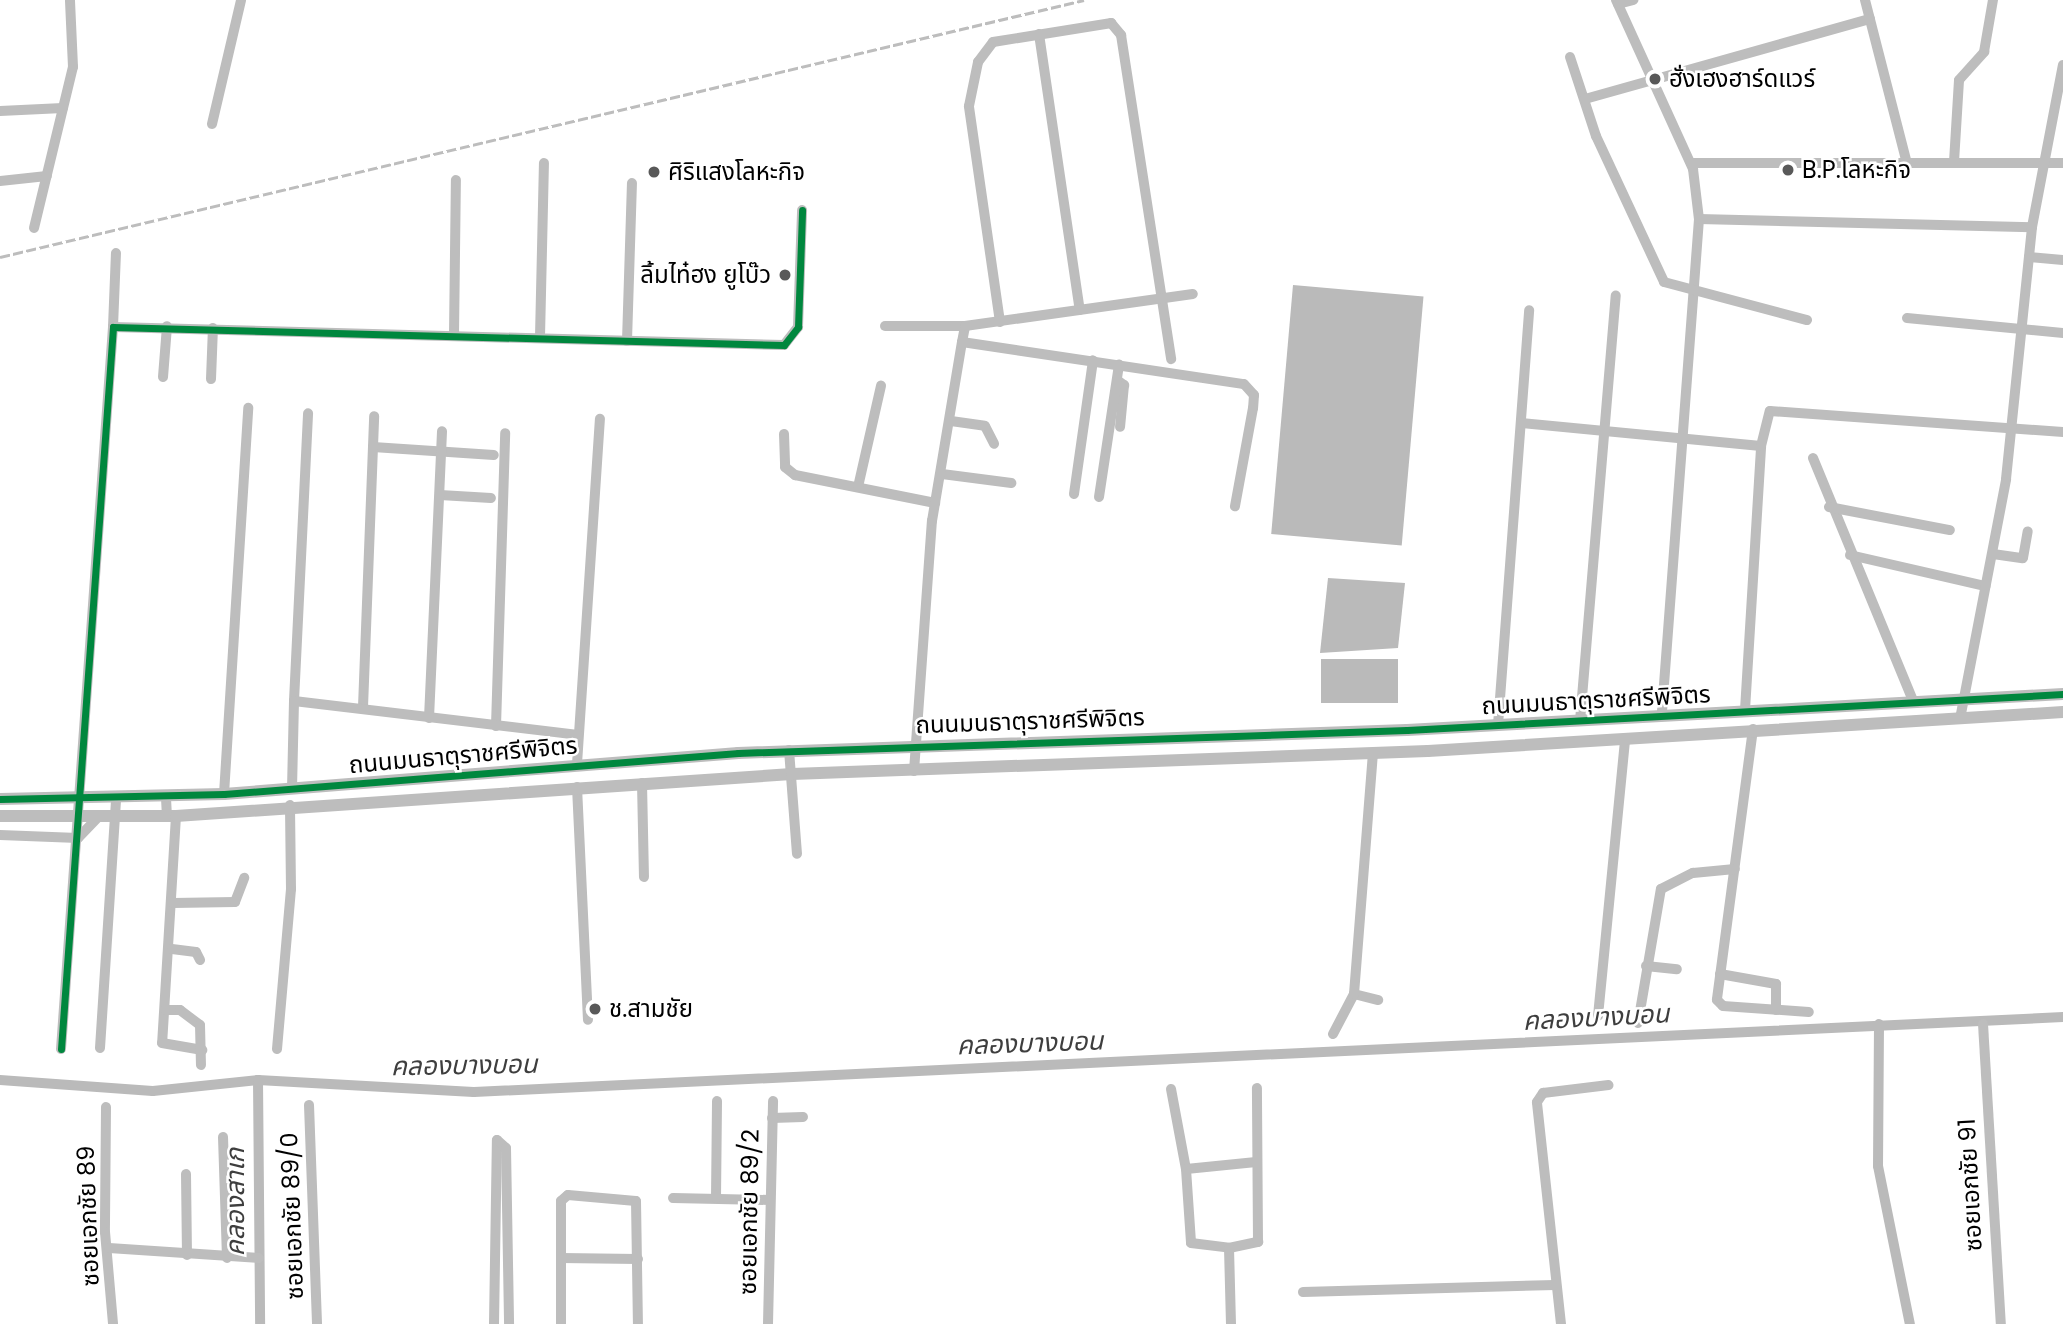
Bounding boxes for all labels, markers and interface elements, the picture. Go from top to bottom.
place label: ฮั่งเฮงฮาร์ดแวร์ [1669,65,1815,93]
marker: ฮั่งเฮงฮาร์ดแวร์ [1647,71,1663,87]
place label: B.P.โลหะกิจ [1802,156,1911,184]
place label: ศิริแสงโลหะกิจ [668,158,805,186]
marker: B.P.โลหะกิจ [1780,162,1796,178]
marker: ศิริแสงโลหะกิจ [646,164,662,180]
place label: ลิ้มไท๋ฮง ยูโบ๊ว [640,261,771,289]
marker: ลิ้มไท๋ฮง ยูโบ๊ว [777,267,793,283]
street label: ถนนมนธาตุราชศรีพิจิตร [1481,680,1711,720]
street label: ถนนมนธาตุราชศรีพิจิตร [915,703,1145,739]
street label: ถนนมนธาตุราชศรีพิจิตร [348,731,578,779]
place label: ช.สามชัย [609,995,693,1023]
water label: คลองบางบอน [1522,999,1670,1037]
marker: ช.สามชัย [587,1001,603,1017]
water label: คลองบางบอน [956,1026,1104,1062]
water label: คลองบางบอน [390,1049,538,1083]
street label: ซอยเอกชัย 91 [1952,1118,1988,1252]
street label: ซอยเอกชัย 89/2 [733,1129,765,1295]
street label: ซอยเอกชัย 89/0 [275,1132,309,1300]
street label: ซอยเอกชัย 89 [71,1145,105,1287]
water label: คลองสาเก [220,1148,252,1256]

